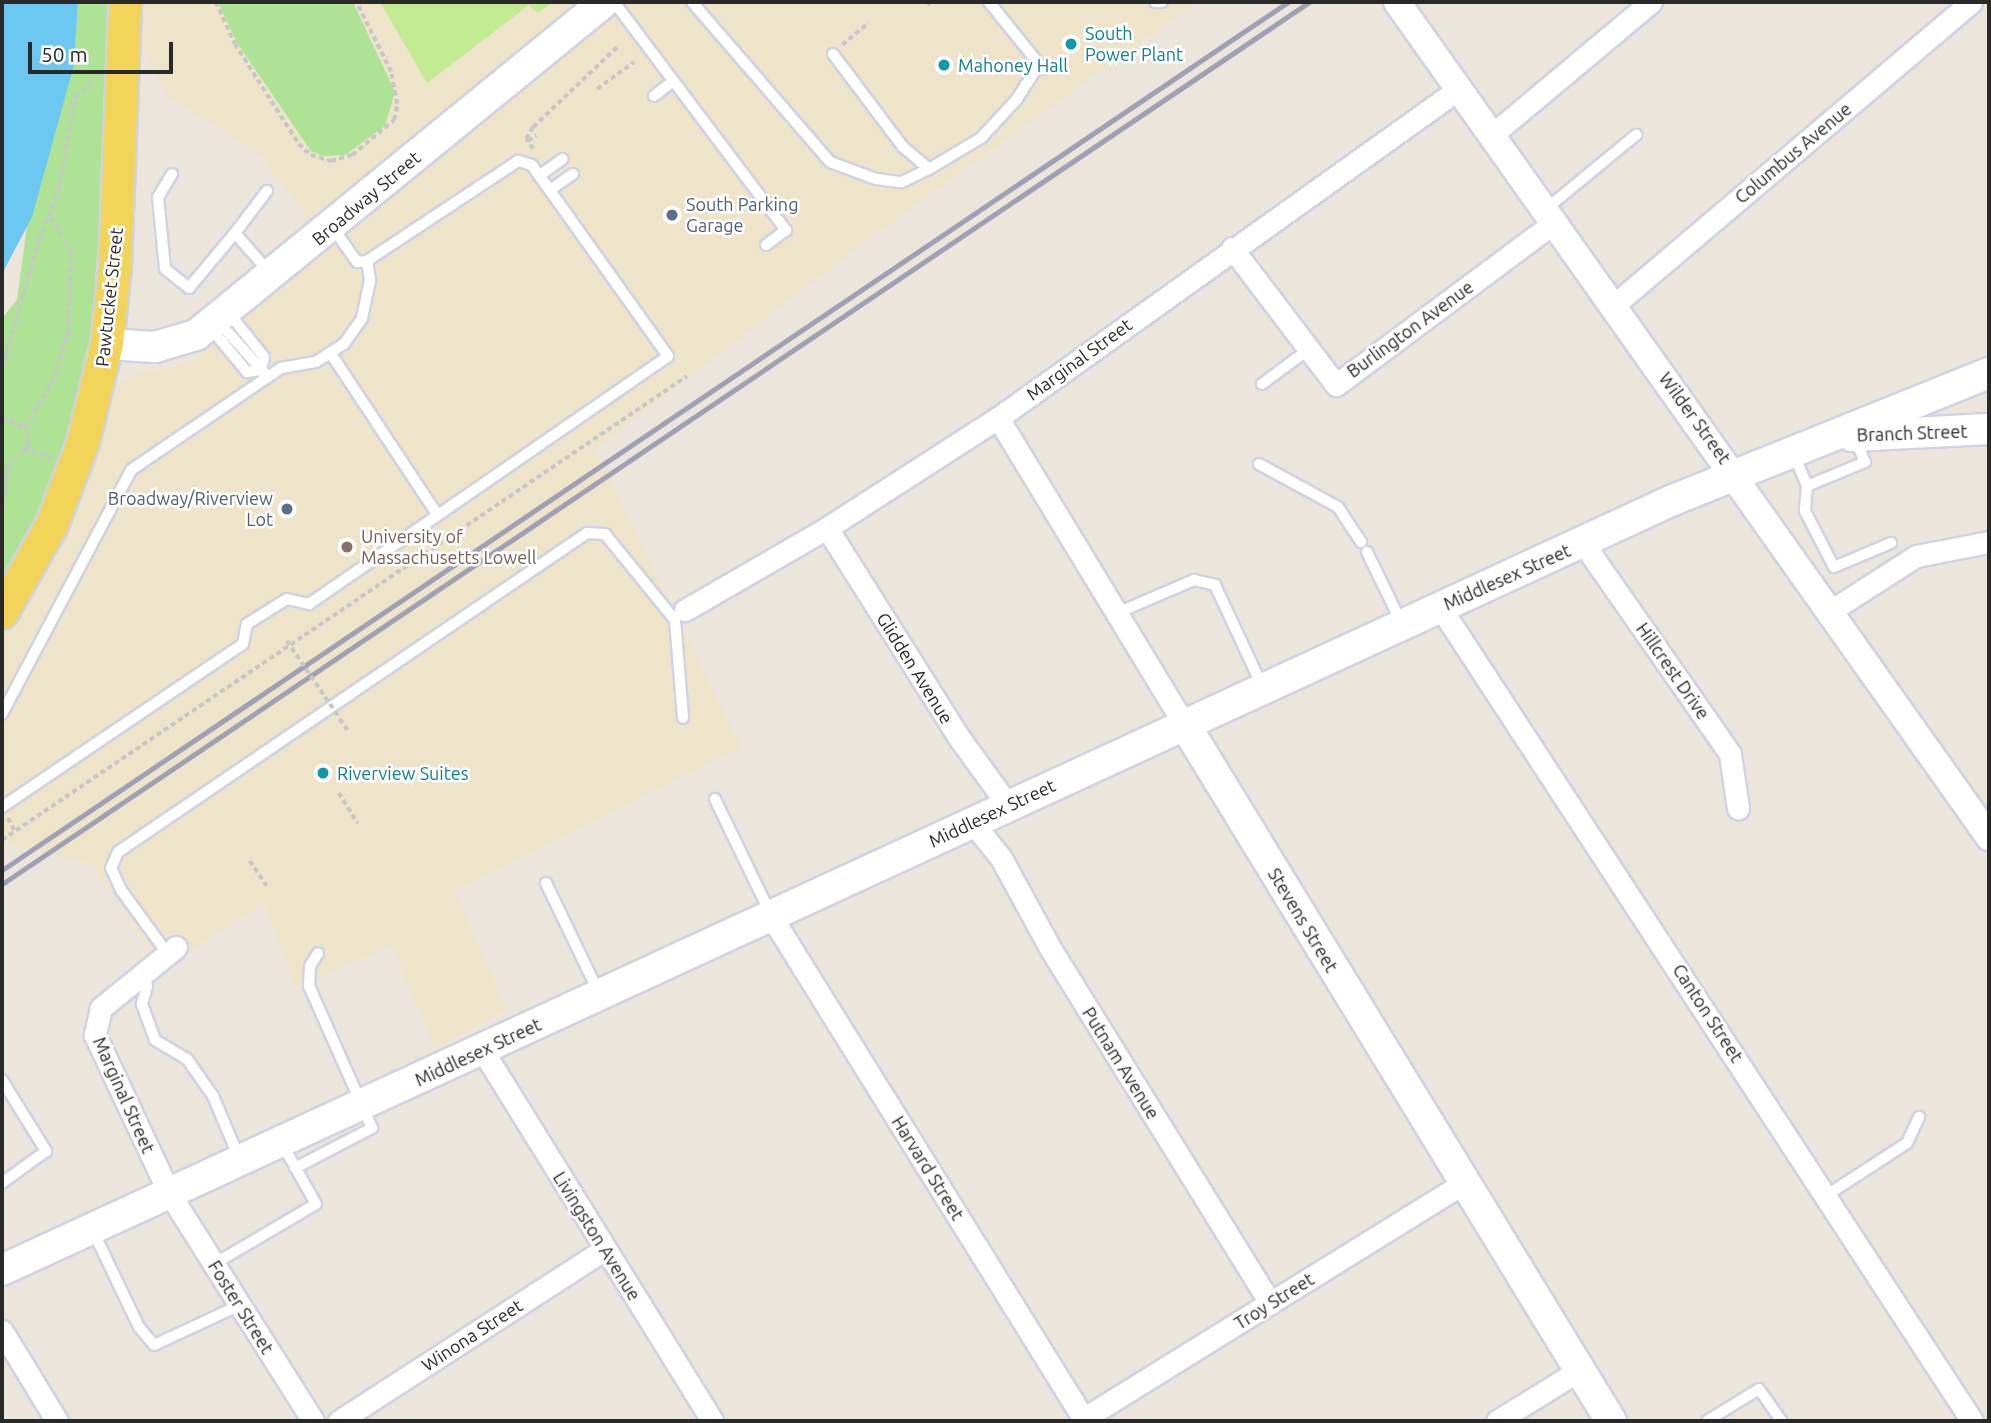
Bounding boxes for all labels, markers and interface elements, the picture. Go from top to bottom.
place label: South Power Plant [1085,23,1183,66]
scale bar [32,28,177,72]
marker: South Power Plant [1063,36,1079,52]
text: 50 m [41,42,88,66]
place label: Mahoney Hall [958,54,1068,76]
marker: Mahoney Hall [936,57,952,73]
street label: Columbus Avenue [1730,98,1856,208]
street label: Broadway Street [307,146,425,250]
place label: South Parking Garage [686,194,798,236]
marker: South Parking Garage [664,207,680,223]
street label: Pawtucket Street [91,226,127,368]
street label: Burlington Avenue [1343,276,1477,382]
street label: Marginal Street [1022,314,1136,404]
street label: Wilder Street [1655,368,1735,468]
street label: Branch Street [1856,420,1968,446]
place label: Broadway/Riverview Lot [108,488,273,530]
marker: Broadway/Riverview Lot [279,501,295,517]
place label: University of Massachusetts Lowell [361,526,537,568]
marker: University of Massachusetts Lowell [339,539,355,555]
street label: Middlesex Street [1440,539,1574,615]
street label: Glidden Avenue [872,608,958,728]
street label: Hillcrest Drive [1632,619,1714,723]
place label: Riverview Suites [337,762,469,784]
marker: Riverview Suites [315,765,331,781]
street label: Middlesex Street [925,774,1059,852]
street label: Stevens Street [1263,864,1343,976]
street label: Canton Street [1668,960,1748,1066]
street label: Putnam Avenue [1078,1003,1164,1123]
street label: Middlesex Street [411,1013,545,1091]
street label: Marginal Street [89,1033,159,1157]
street label: Harvard Street [887,1112,969,1224]
street label: Livingston Avenue [549,1168,645,1304]
street label: Foster Street [204,1256,278,1358]
street label: Troy Street [1230,1268,1318,1334]
street label: Winona Street [417,1294,527,1376]

